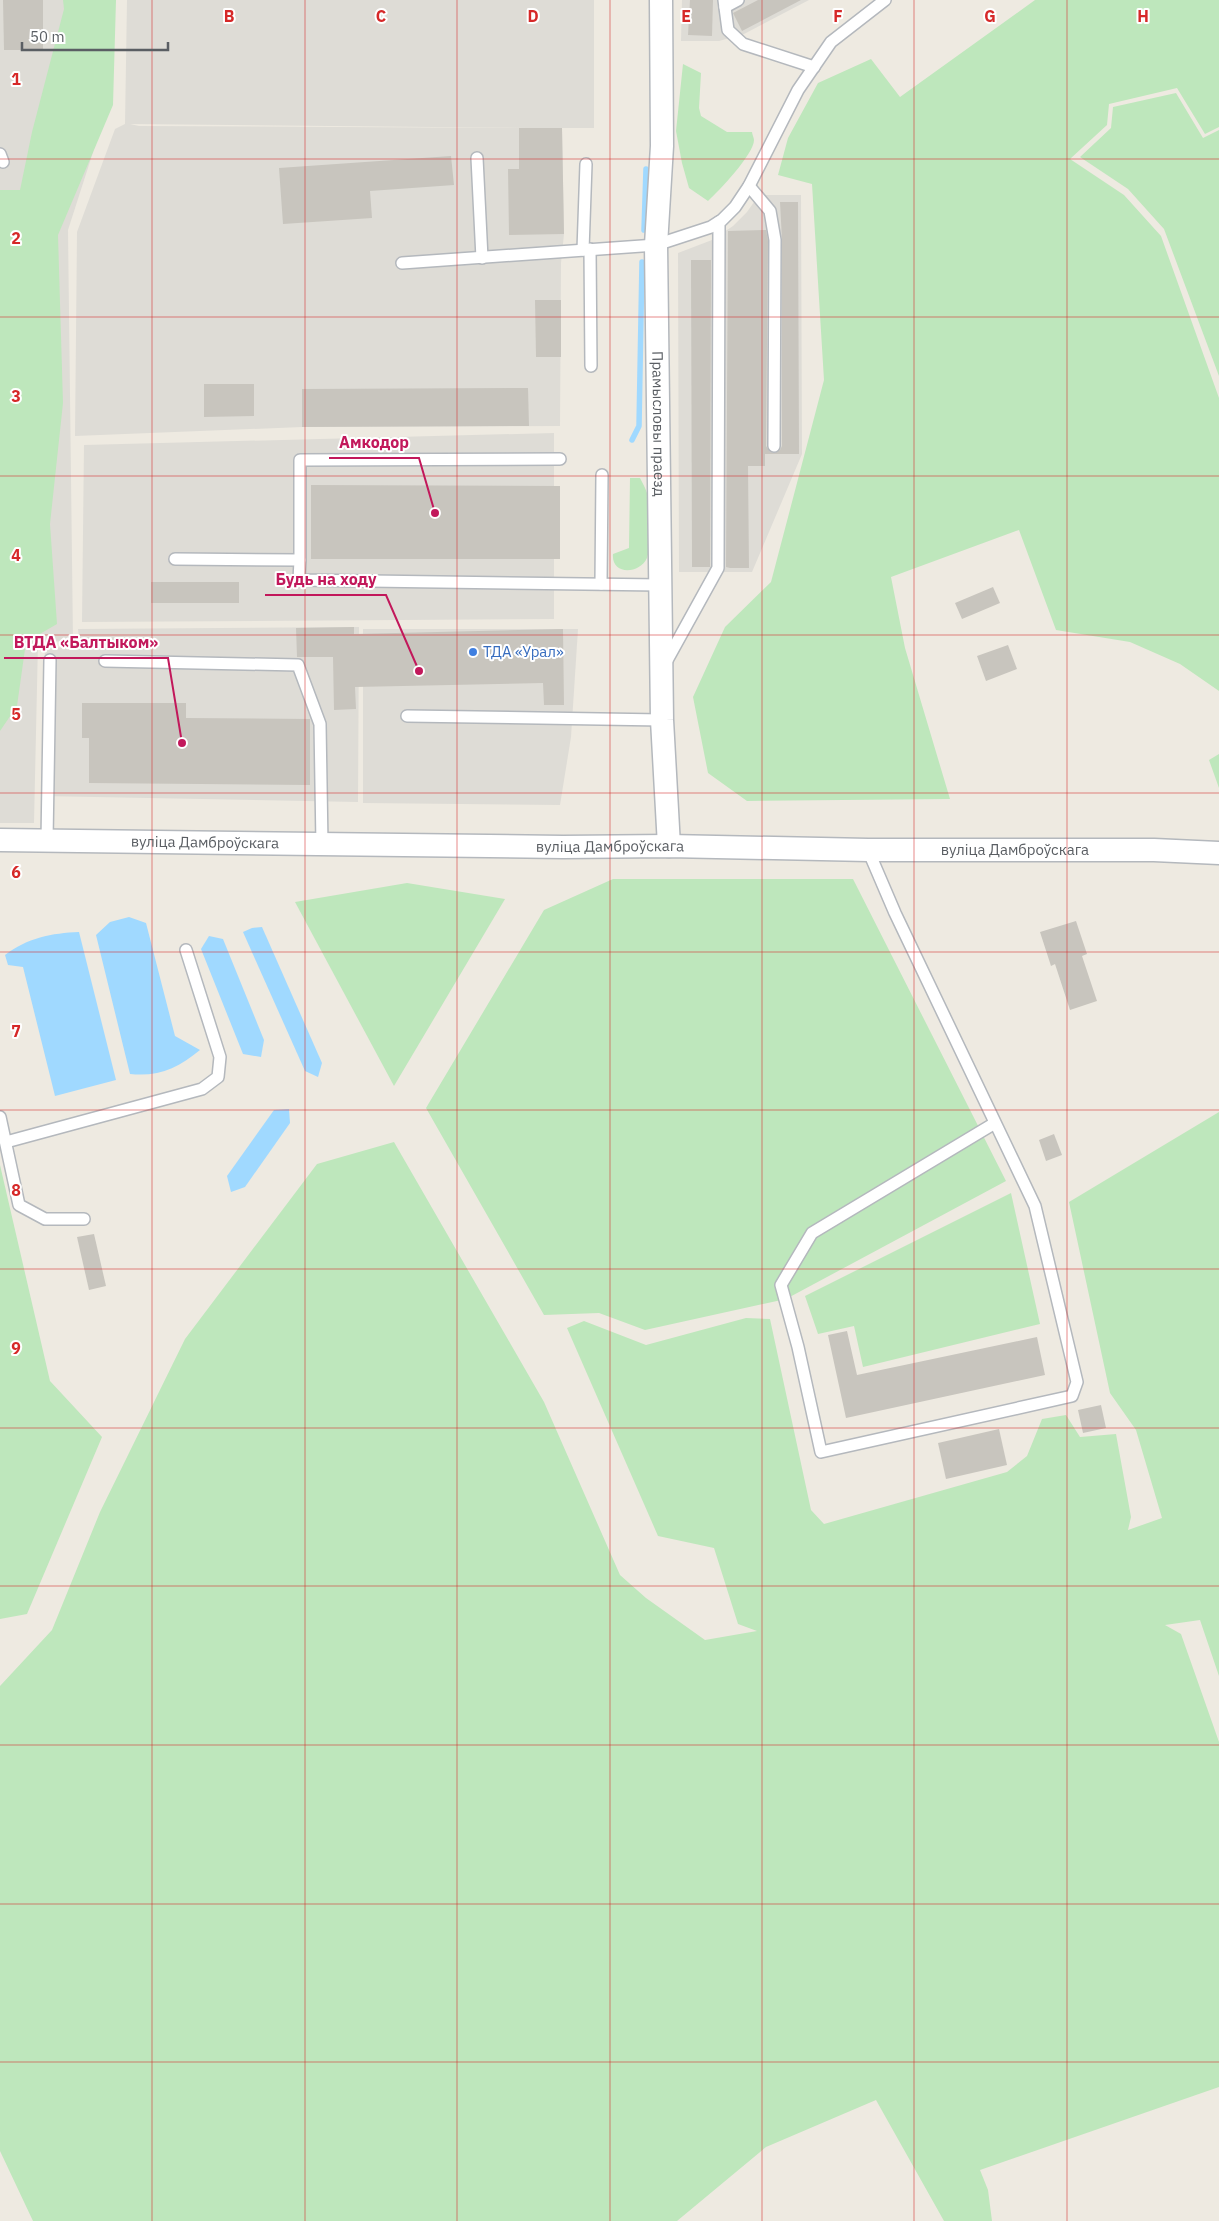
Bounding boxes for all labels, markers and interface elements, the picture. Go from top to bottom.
text: B [224,6,235,26]
text: C [376,6,386,26]
text: D [527,6,539,26]
text: E [681,6,691,26]
text: F [833,6,843,26]
text: G [984,6,996,26]
text: H [1137,6,1149,26]
scale bar [22,20,169,52]
text: 50 m [30,27,65,46]
text: 1 [11,69,21,89]
text: 2 [11,228,21,248]
street label: Прамысловы праезд [648,351,669,497]
text: 3 [11,386,21,406]
callout: Амкодор [329,427,419,458]
text: Амкодор [339,432,409,452]
text: 4 [11,545,21,565]
callout: Будь на ходу [265,564,386,595]
text: Будь на ходу [275,569,377,589]
callout: ВТДА «Балтыком» [4,627,168,658]
text: ВТДА «Балтыком» [14,632,158,652]
place label: ТДА «Урал» [483,642,564,661]
marker: ТДА «Урал» [467,646,479,658]
text: 5 [11,704,21,724]
street label: вуліца Дамброўскага [131,832,279,852]
street label: вуліца Дамброўскага [536,836,684,856]
street label: вуліца Дамброўскага [941,840,1089,859]
text: 6 [11,862,21,882]
text: 7 [11,1021,21,1041]
text: 8 [11,1180,21,1200]
text: 9 [11,1338,21,1358]

